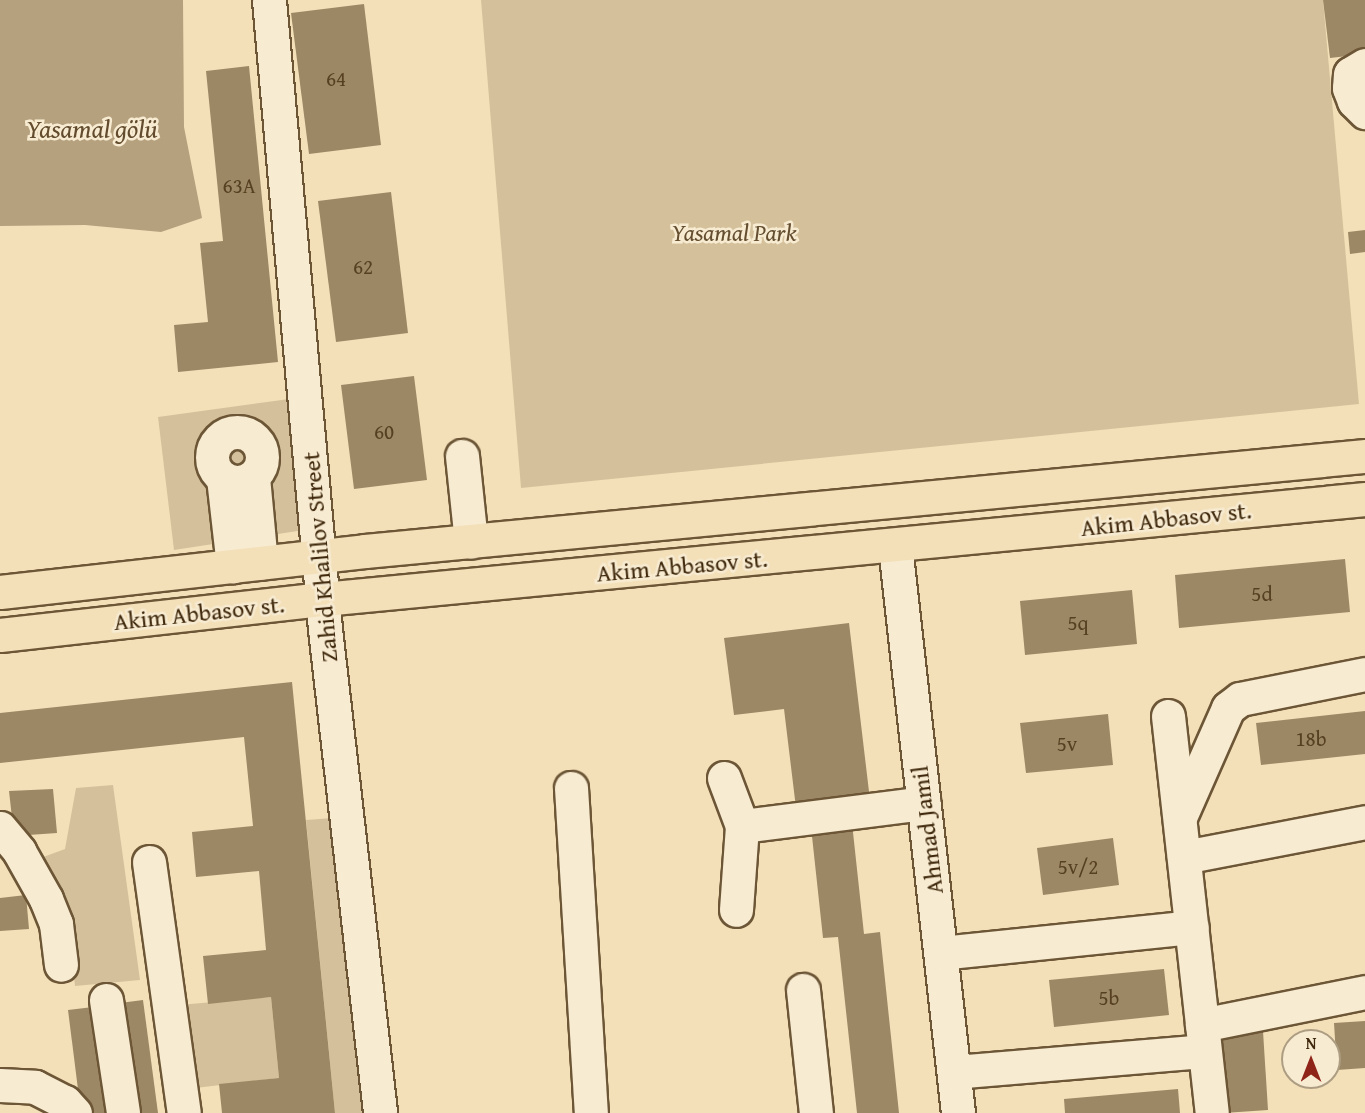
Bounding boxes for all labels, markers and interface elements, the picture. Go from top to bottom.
house number: 64 [326,66,346,92]
water label: Yasamal gölü [26,113,158,145]
house number: 63A [223,173,255,199]
park label: Yasamal Park [672,219,796,247]
house number: 62 [353,254,373,280]
house number: 60 [374,419,394,445]
street label: Zahid Khalilov Street [296,450,344,664]
street label: Akim Abbasov st. [1079,496,1253,542]
street label: Akim Abbasov st. [595,544,769,588]
house number: 5d [1251,581,1273,607]
street label: Akim Abbasov st. [112,590,286,636]
house number: 5q [1067,610,1089,636]
house number: 18b [1295,726,1327,752]
house number: 5v [1057,731,1077,757]
street label: Ahmad Jamil [905,764,949,896]
house number: 5v/2 [1058,854,1098,880]
house number: 5b [1099,985,1119,1011]
north arrow [1281,1029,1341,1089]
text: N [1306,1031,1316,1055]

